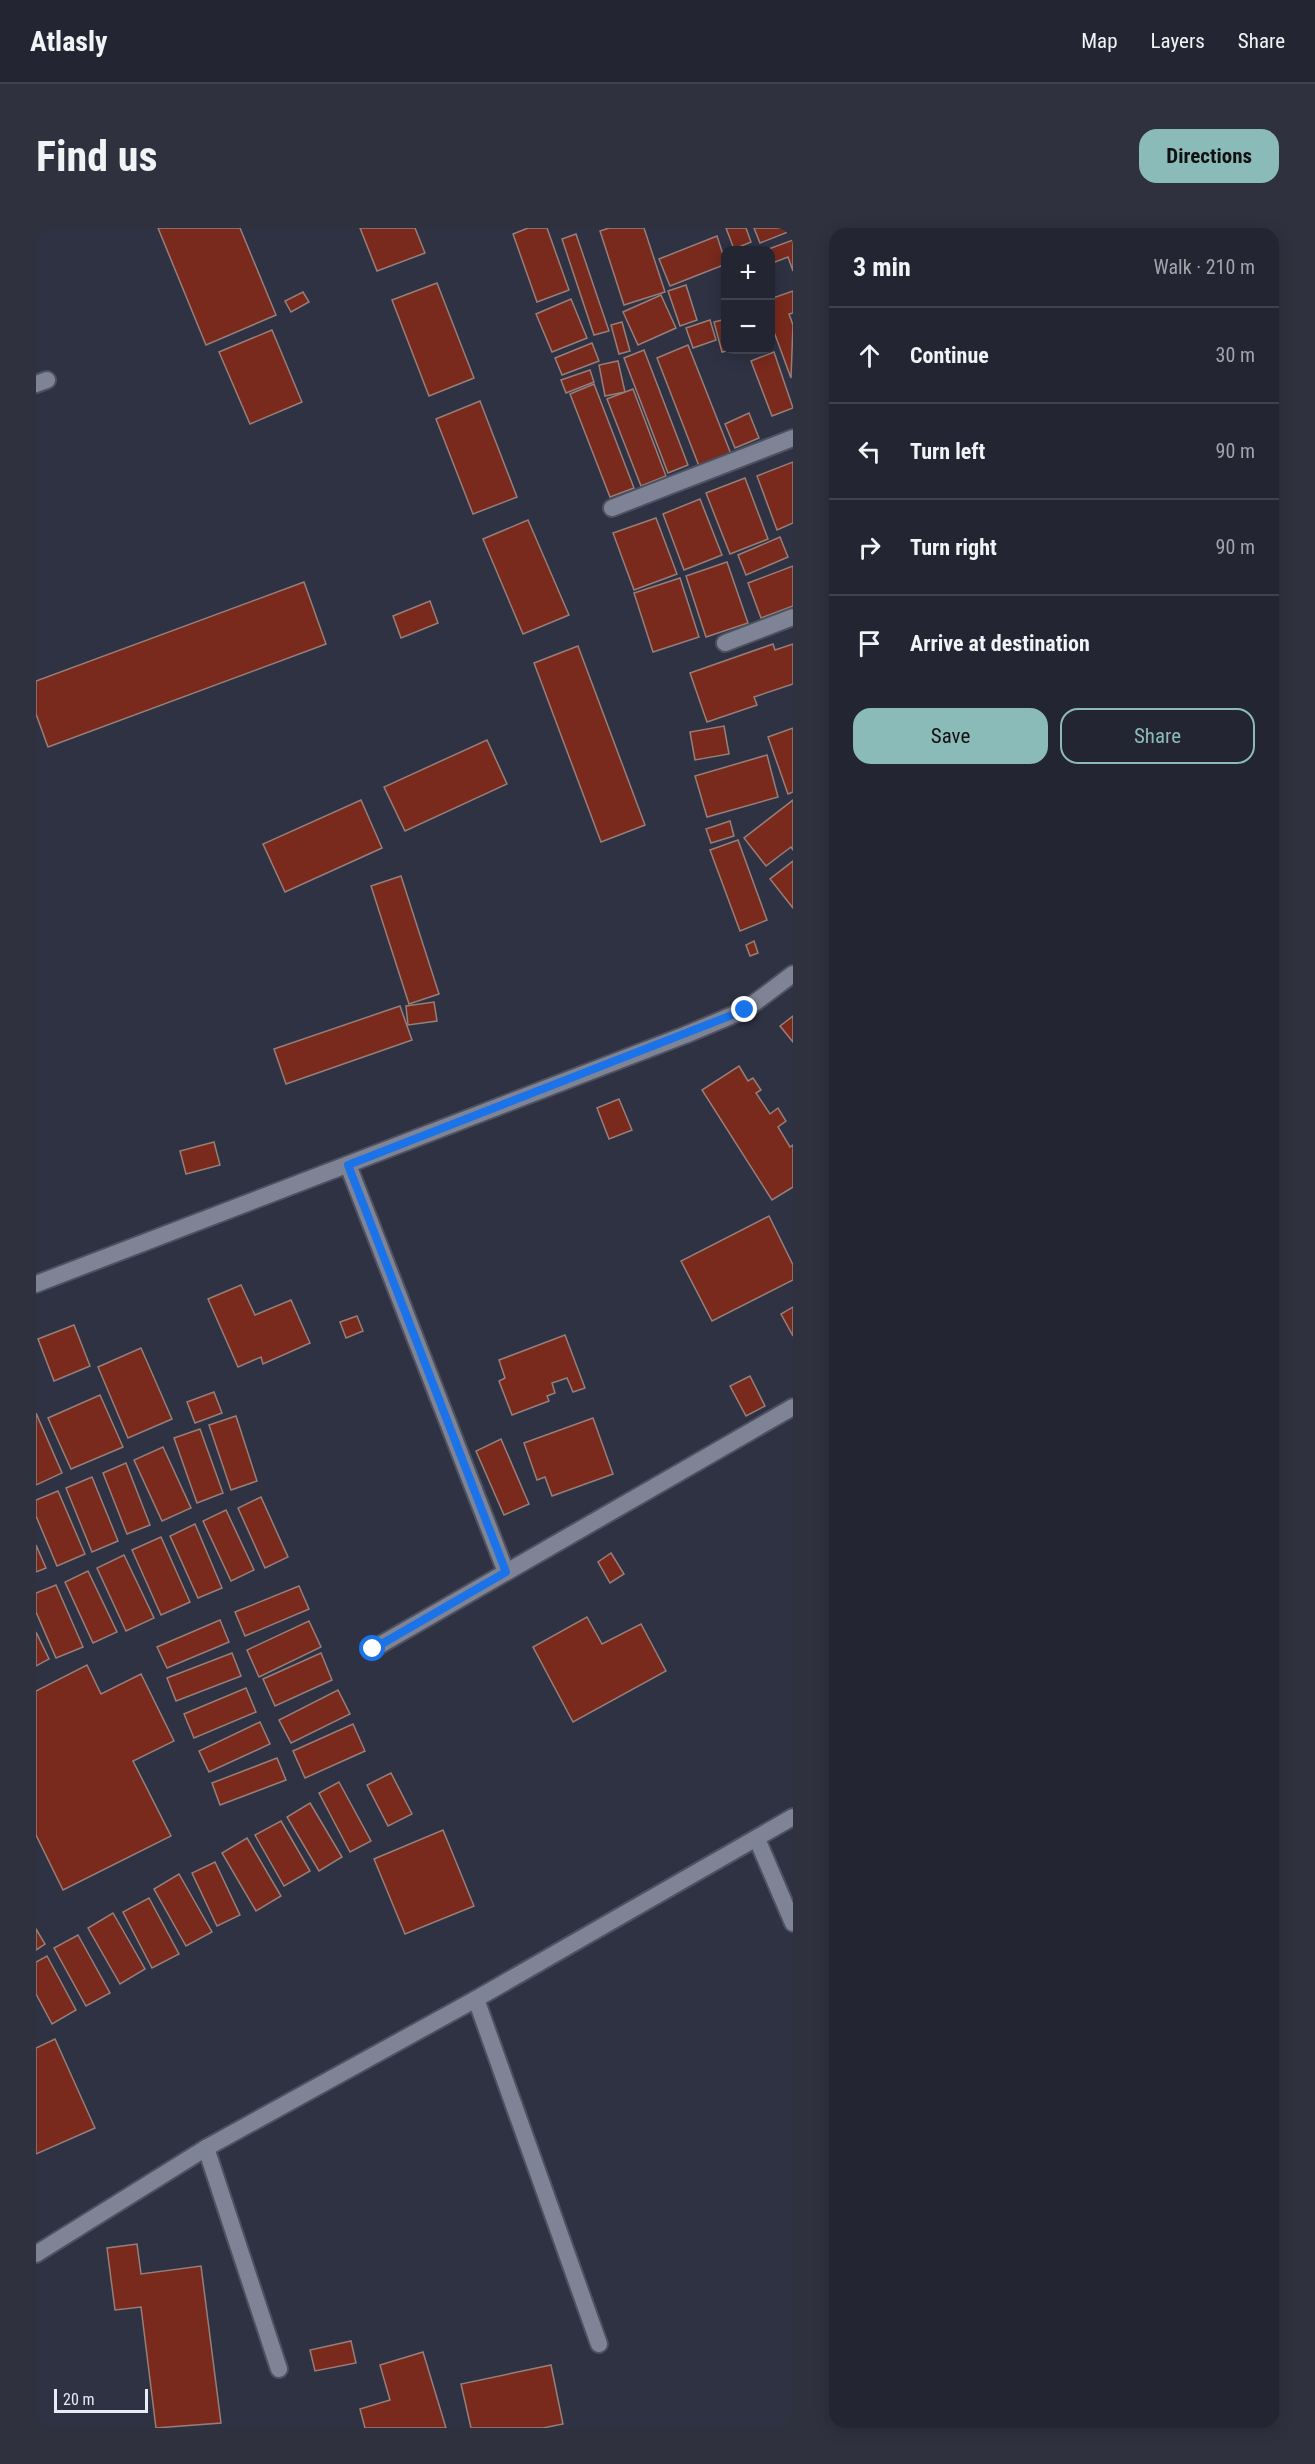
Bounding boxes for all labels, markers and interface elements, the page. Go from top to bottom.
text: Atlasly [30,25,108,58]
text: Map [1081,29,1118,53]
text: Layers [1151,29,1205,53]
text: Share [1238,29,1285,53]
button: Directions [1139,129,1279,183]
text: Find us [36,132,157,181]
map controls [721,246,775,354]
button: + [721,246,775,300]
text: 3 min [853,252,911,282]
text: Walk · 210 m [1154,255,1255,279]
button: − [721,300,775,354]
icon: ahead [853,339,886,372]
text: Continue [910,343,989,368]
text: 30 m [1216,343,1255,367]
icon: left [853,435,886,468]
text: Turn left [910,439,985,464]
text: 90 m [1216,439,1255,463]
icon: right [853,531,886,564]
text: Turn right [910,535,997,560]
text: 90 m [1216,535,1255,559]
icon: arrive [853,627,886,660]
text: Arrive at destination [910,631,1090,656]
button: Save [853,708,1048,764]
button: Share [1060,708,1255,764]
route end [731,996,757,1022]
route start [359,1635,385,1661]
scale bar [54,2386,148,2414]
text: 20 m [63,2390,95,2409]

